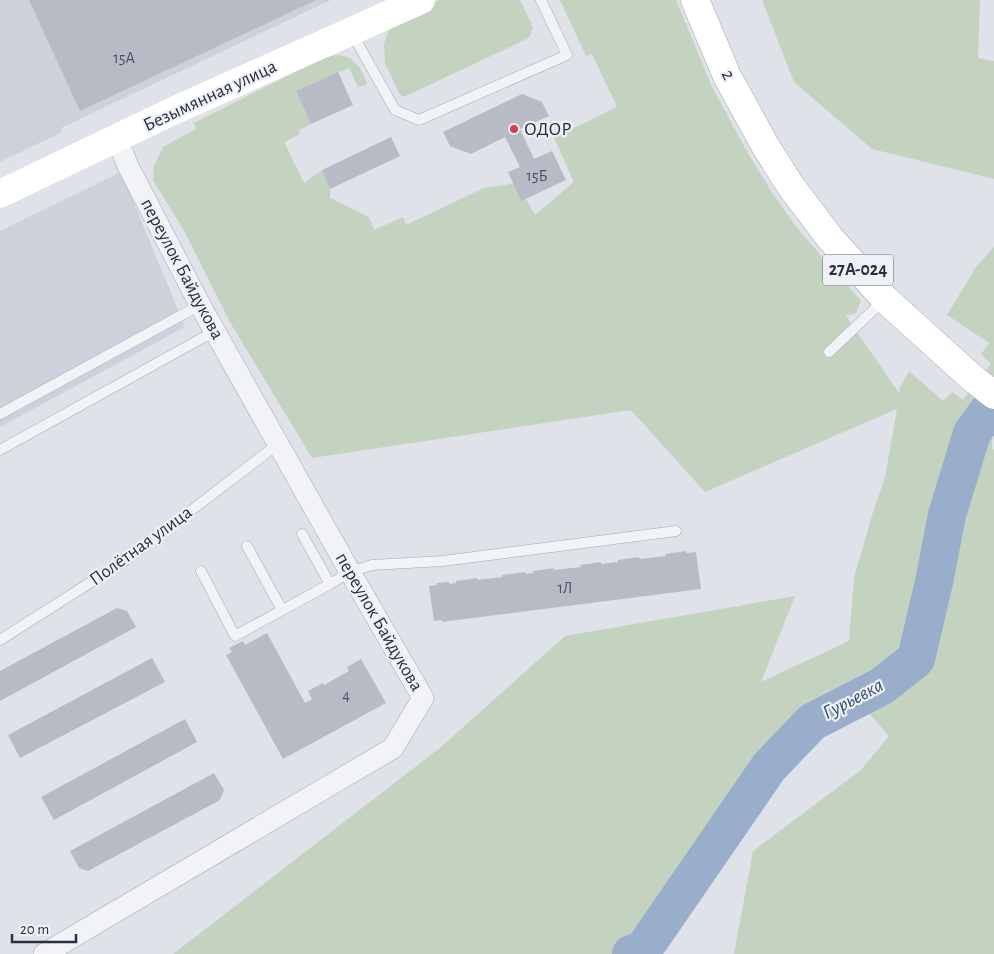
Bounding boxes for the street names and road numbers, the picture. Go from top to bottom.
street label: Безымянная улица [140,57,280,135]
street label: 2 [718,67,739,83]
street label: переулок Байдукова [137,196,227,343]
road number: 27А-024 [823,254,893,286]
street label: Полётная улица [86,502,196,589]
street label: переулок Байдукова [332,550,426,695]

